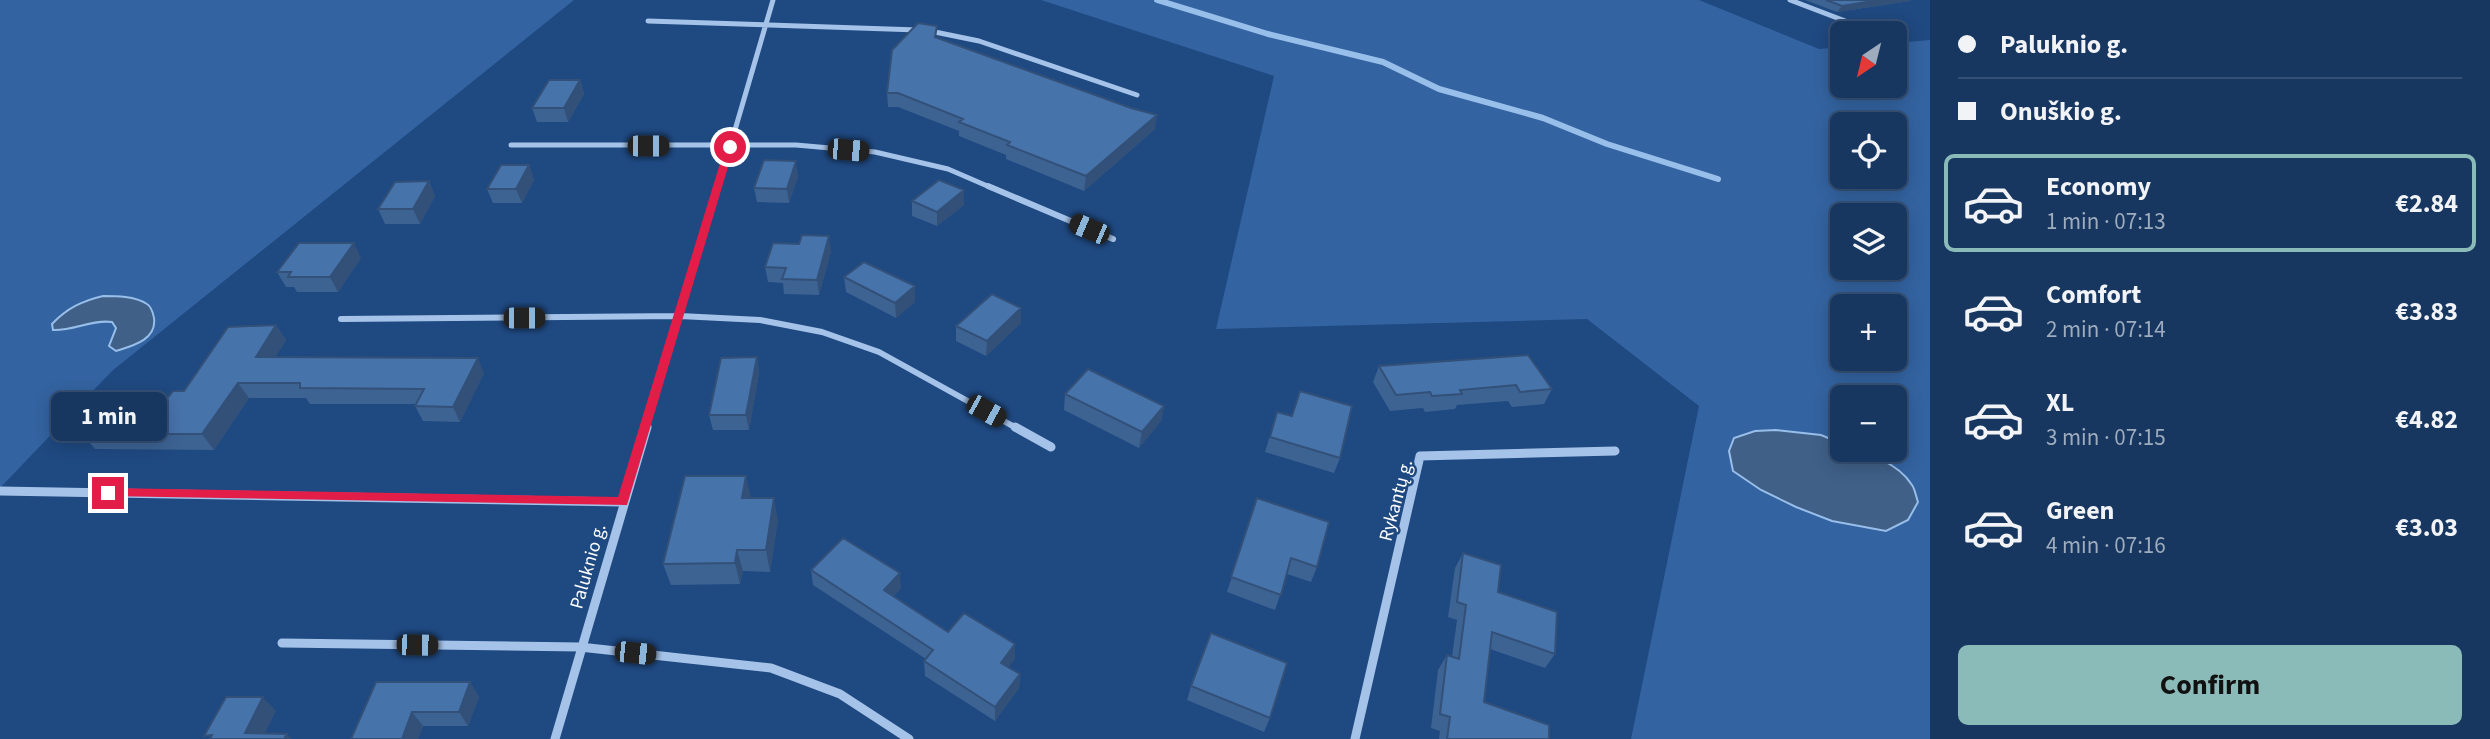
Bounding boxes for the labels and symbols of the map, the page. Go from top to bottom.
north arrow [1830,21,1908,98]
route start [714,131,746,163]
car [628,136,670,157]
car [827,138,870,162]
car [1066,211,1113,247]
car [504,308,546,329]
callout: 1 min [50,392,166,440]
car [963,392,1010,430]
street label: Rykantų g. [1373,456,1420,544]
route end [92,477,124,509]
street label: Paluknio g. [563,521,613,612]
car [396,634,439,656]
car [614,640,657,666]

